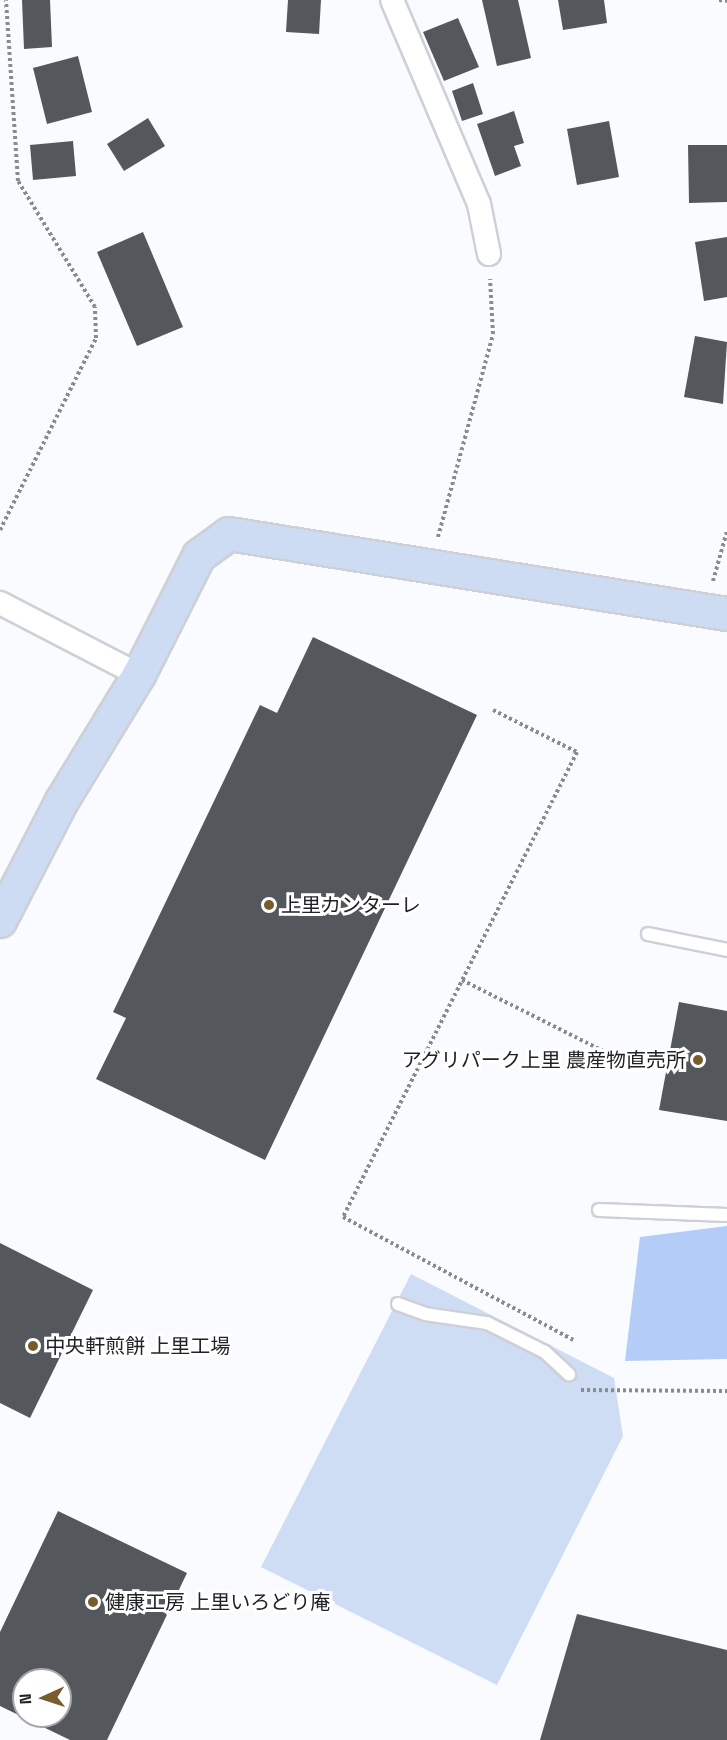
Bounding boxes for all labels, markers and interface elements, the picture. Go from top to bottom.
place label: 上里カンターレ [281,893,421,917]
marker: 上里カンターレ [262,898,276,912]
place label: アグリパーク上里 農産物直売所 [401,1048,686,1072]
marker: アグリパーク上里 農産物直売所 [691,1053,705,1067]
place label: 中央軒煎餅 上里工場 [45,1334,230,1358]
marker: 中央軒煎餅 上里工場 [26,1339,40,1353]
place label: 健康工房 上里いろどり庵 [105,1590,330,1614]
marker: 健康工房 上里いろどり庵 [86,1595,100,1609]
north arrow [12,1668,72,1728]
text: N [15,1693,36,1705]

